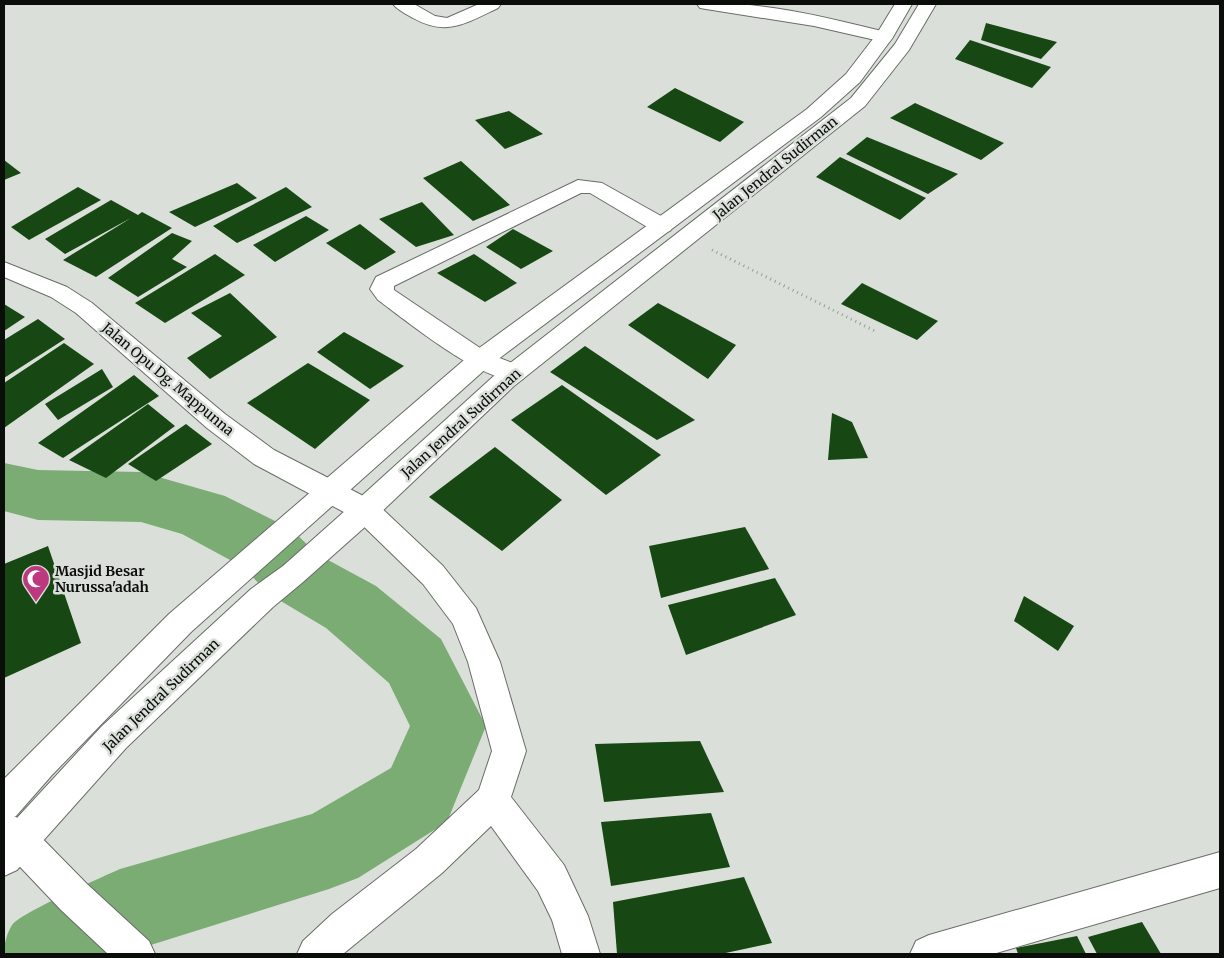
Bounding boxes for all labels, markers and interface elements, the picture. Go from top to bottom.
street label: Jalan Jendral Sudirman [708,112,841,224]
street label: Jalan Opu Dg. Mappunna [98,318,238,440]
street label: Jalan Jendral Sudirman [397,364,525,482]
place label: Masjid Besar Nurussa'adah [55,562,149,596]
mosque icon: Masjid Besar Nurussa'adah [21,564,51,603]
street label: Jalan Jendral Sudirman [98,635,223,756]

